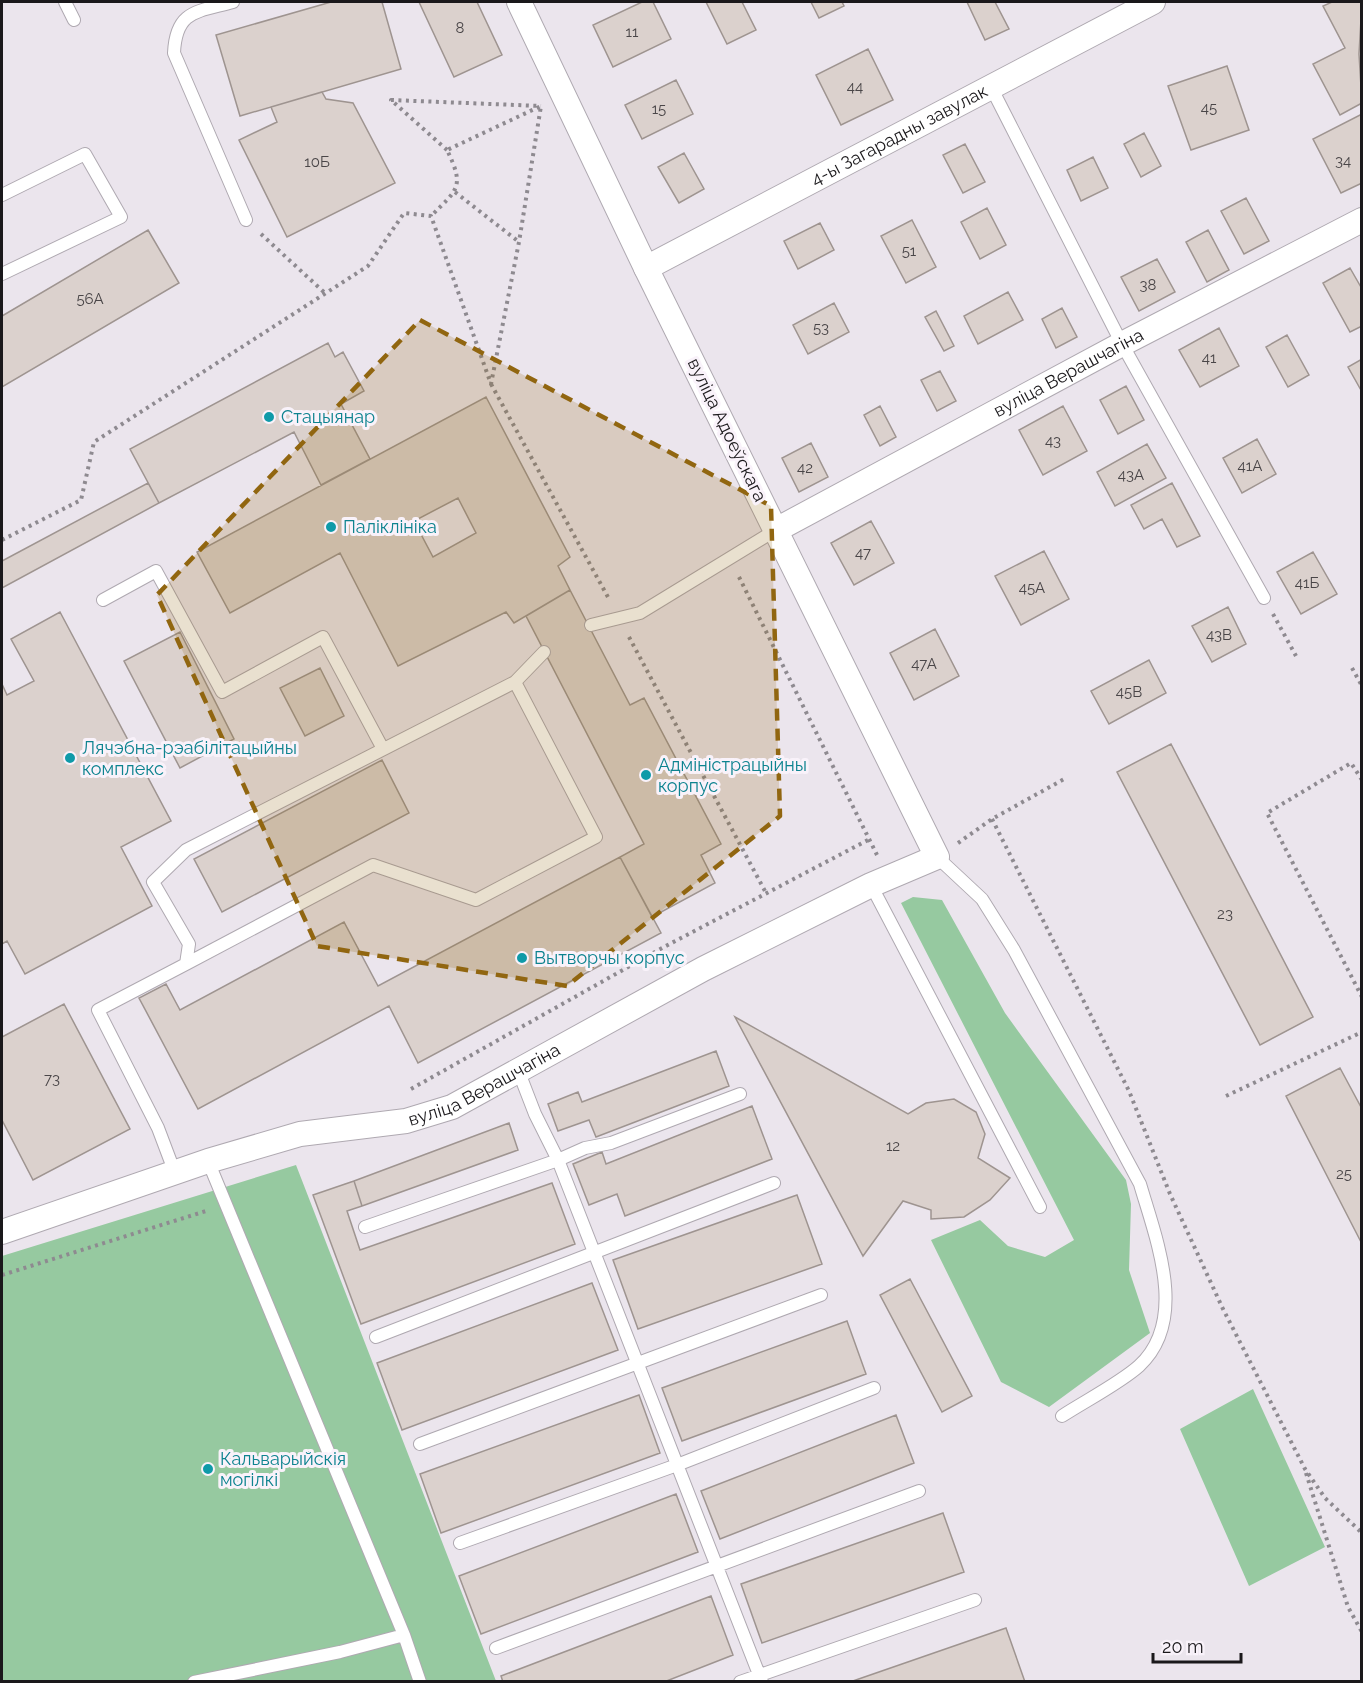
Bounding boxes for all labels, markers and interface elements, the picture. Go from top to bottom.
house number: 8 [456,19,465,37]
house number: 11 [626,23,639,41]
house number: 44 [847,78,863,96]
street label: 4-ы Загарадны завулак [807,80,991,190]
house number: 45 [1201,99,1217,117]
house number: 15 [652,100,666,118]
house number: 34 [1335,152,1351,170]
house number: 10Б [304,153,330,171]
house number: 51 [902,242,917,260]
house number: 38 [1140,276,1157,294]
house number: 56А [76,290,104,308]
house number: 53 [813,319,829,337]
street label: вуліца Верашчагіна [990,324,1147,421]
house number: 41 [1202,349,1217,367]
street label: вуліца Адоеўскага [684,355,771,505]
place label: Стацыянар [281,406,375,427]
marker: Стацыянар [262,410,276,424]
house number: 43 [1045,432,1061,450]
house number: 41А [1238,457,1262,475]
house number: 42 [797,459,813,477]
house number: 43А [1118,466,1144,484]
place label: Паліклініка [343,516,437,537]
marker: Паліклініка [324,520,338,534]
house number: 47 [855,544,871,562]
house number: 41Б [1295,574,1319,592]
house number: 45А [1019,579,1045,597]
house number: 43В [1206,626,1232,644]
house number: 47А [911,655,937,673]
house number: 45В [1116,683,1142,701]
place label: Лячэбна-рэабілітацыйны комплекс [82,737,297,779]
marker: Лячэбна-рэабілітацыйны комплекс [63,751,77,765]
place label: Адміністрацыйны корпус [658,754,807,796]
marker: Адміністрацыйны корпус [639,768,653,782]
house number: 23 [1217,905,1233,923]
place label: Вытворчы корпус [534,947,685,968]
marker: Вытворчы корпус [515,951,529,965]
street label: вуліца Верашчагіна [406,1039,564,1130]
house number: 73 [44,1070,60,1088]
house number: 12 [886,1137,900,1155]
house number: 25 [1336,1165,1352,1183]
place label: Кальварыйскія могілкі [220,1448,346,1490]
marker: Кальварыйскія могілкі [201,1462,215,1476]
scale bar [1153,1626,1242,1664]
text: 20 m [1162,1636,1204,1657]

